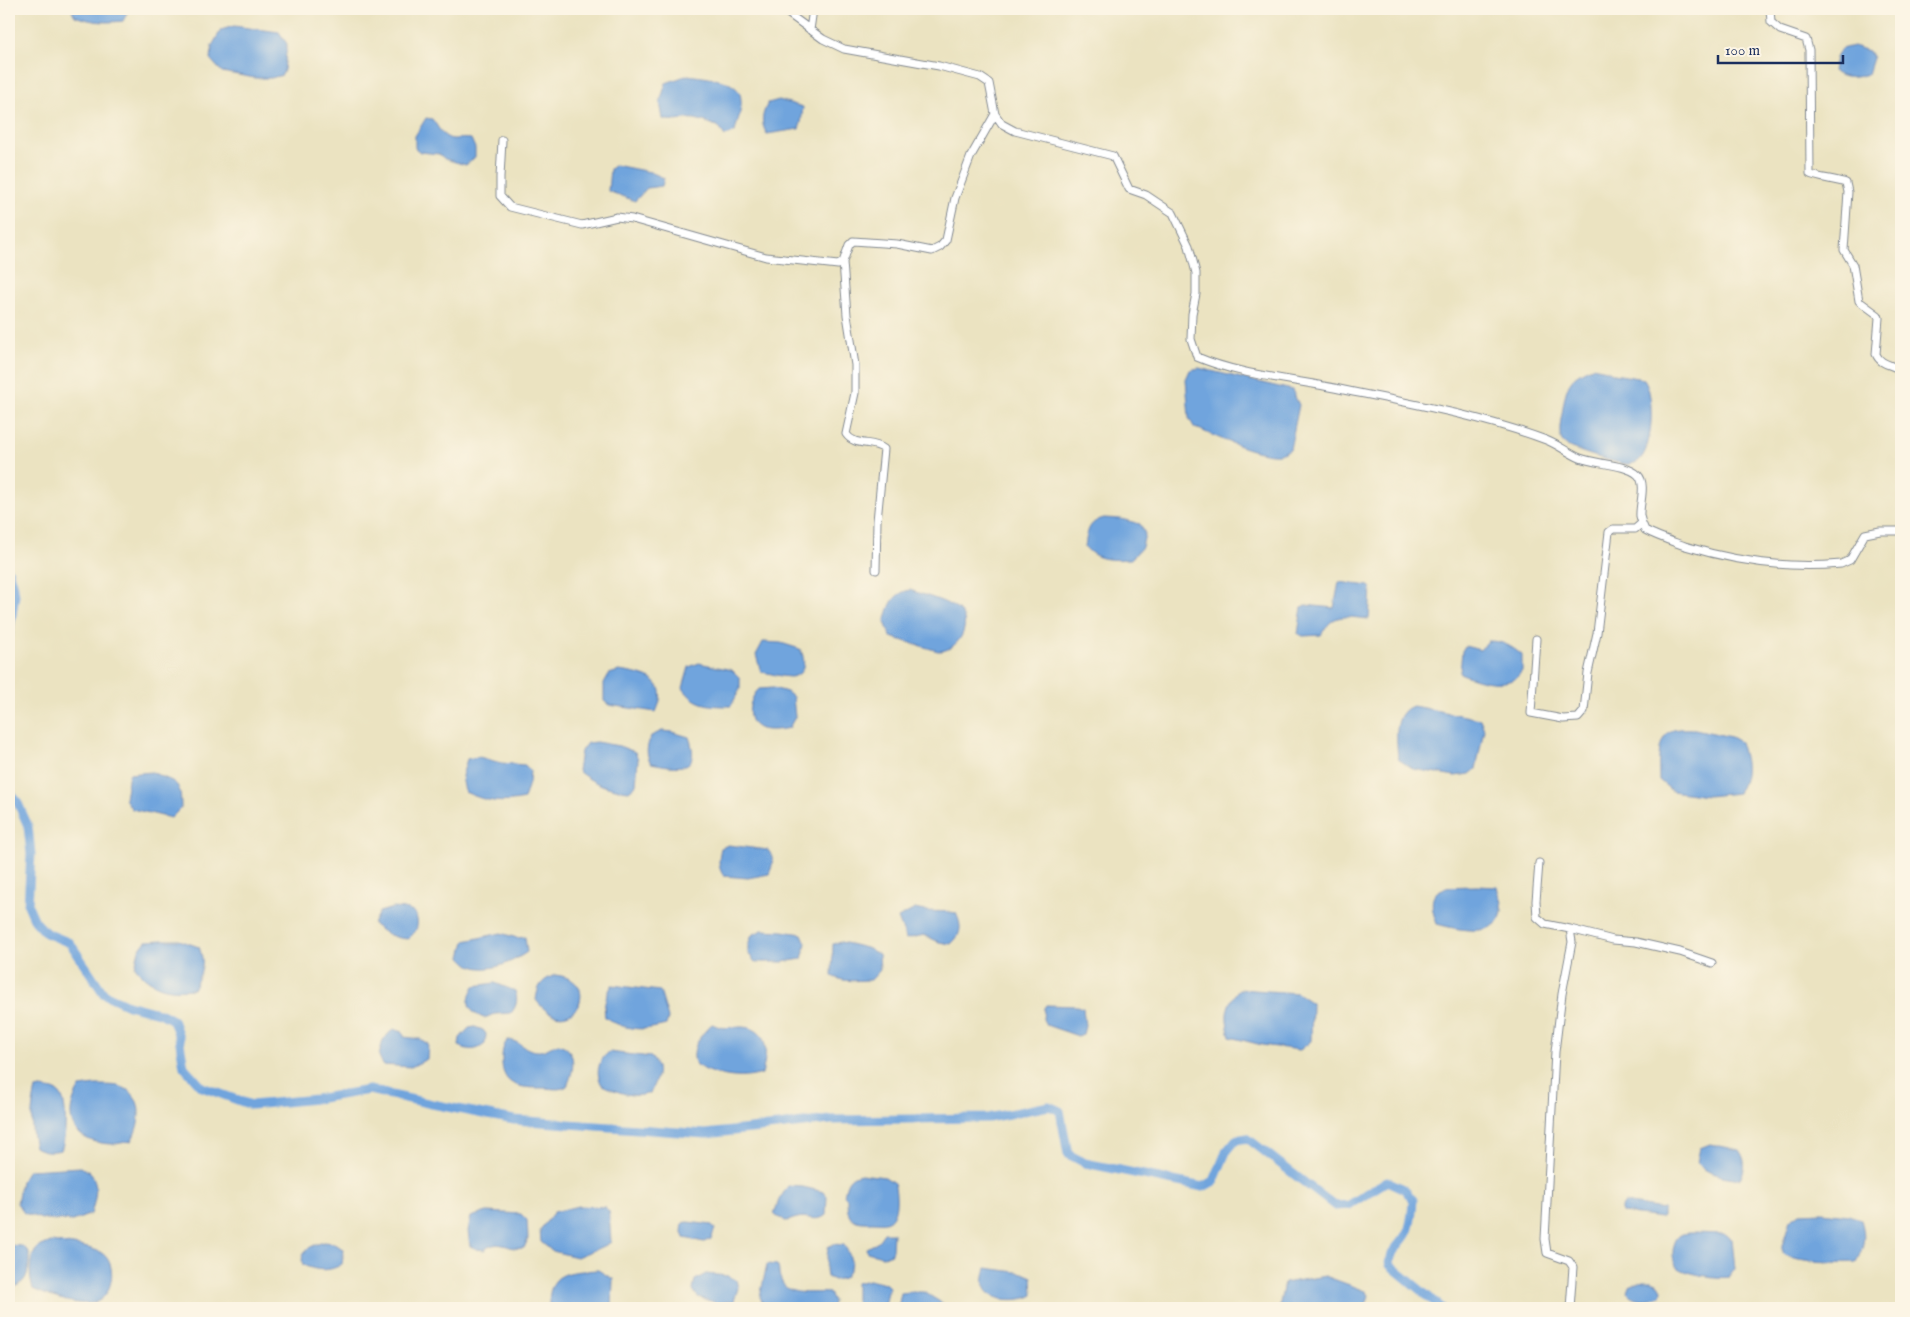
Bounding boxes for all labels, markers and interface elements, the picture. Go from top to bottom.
scale bar [1718,32,1842,64]
text: 100 m [1725,41,1761,60]

